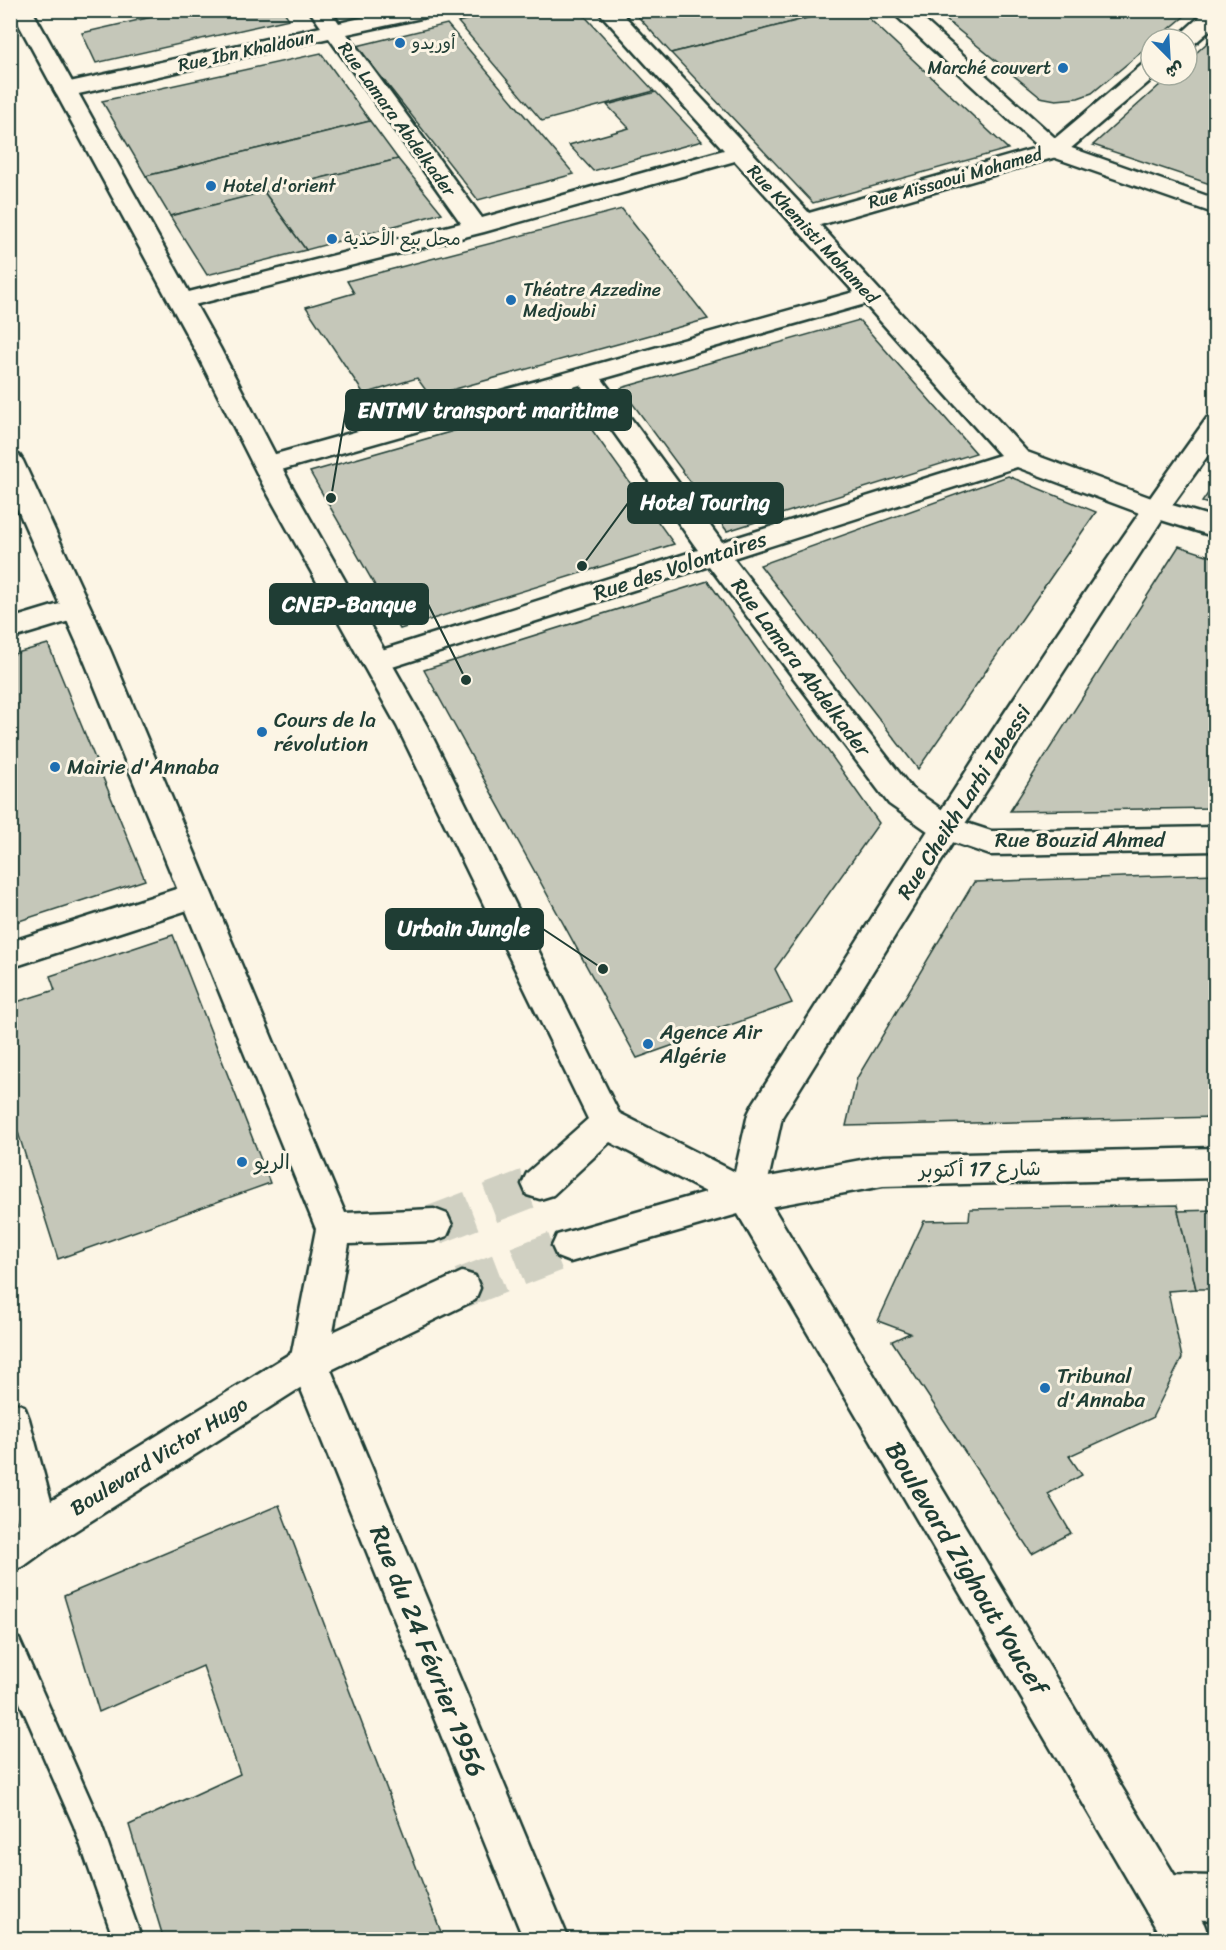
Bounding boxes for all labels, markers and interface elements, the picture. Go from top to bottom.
street label: Rue Ibn Khaldoun [175,21,317,81]
place label: أوريدو [411,27,456,59]
north arrow [1139,27,1199,87]
street label: Rue Lamara Abdelkader [330,35,465,205]
marker: أوريدو [393,36,407,50]
place label: Marché couvert [927,52,1051,84]
text: ش [1161,53,1189,87]
marker: Marché couvert [1056,61,1070,75]
street label: Rue Aïssaoui Mohamed [864,137,1047,218]
street label: Rue Khemisti Mohamed [739,157,888,313]
place label: Hotel d'orient [223,170,336,202]
marker: Hotel d'orient [204,179,218,193]
place label: محل بيع الأحذية [344,223,461,255]
marker: محل بيع الأحذية [325,232,339,246]
place label: Théatre Azzedine Medjoubi [523,274,661,327]
marker: Théatre Azzedine Medjoubi [504,293,518,307]
callout: ENTMV transport maritime [346,390,631,430]
text: ENTMV transport maritime [358,391,619,430]
callout: Hotel Touring [628,483,783,523]
text: Hotel Touring [639,483,770,522]
street label: Rue des Volontaires [588,520,772,612]
street label: Rue Lamara Abdelkader [721,569,882,766]
callout: CNEP-Banque [270,584,428,624]
text: CNEP-Banque [281,585,416,624]
street label: Rue Cheikh Larbi Tebessi [886,696,1042,907]
place label: Cours de la révolution [274,701,376,763]
marker: Cours de la révolution [255,725,269,739]
place label: Mairie d'Annaba [67,748,219,786]
marker: Mairie d'Annaba [48,760,62,774]
street label: Rue Bouzid Ahmed [995,821,1167,859]
callout: Urbain Jungle [386,909,543,949]
text: Urbain Jungle [398,909,531,948]
place label: Agence Air Algérie [659,1013,763,1075]
marker: Agence Air Algérie [641,1037,655,1051]
place label: الريو [253,1143,290,1181]
street label: شارع 17 أكتوبر [917,1149,1041,1189]
marker: الريو [235,1155,249,1169]
place label: Tribunal d'Annaba [1057,1357,1146,1419]
marker: Tribunal d'Annaba [1038,1381,1052,1395]
street label: Boulevard Victor Hugo [62,1386,256,1526]
street label: Boulevard Zighout Youcef [873,1432,1063,1707]
street label: Rue du 24 Février 1956 [356,1518,500,1784]

